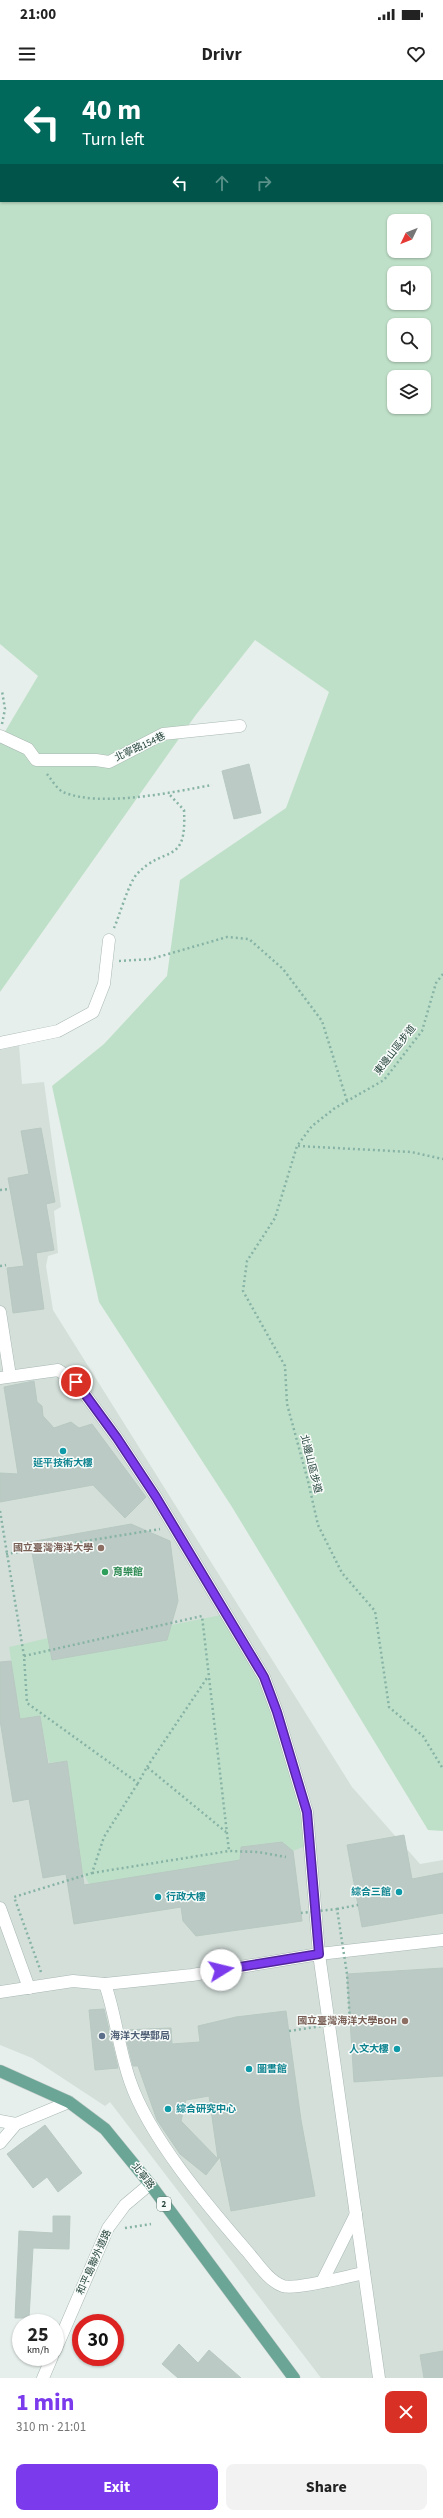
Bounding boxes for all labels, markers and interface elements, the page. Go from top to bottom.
text: 21:00 [20,4,56,25]
text: Drivr [201,42,242,67]
icon: menu [16,43,38,65]
icon: heart [405,43,427,65]
text: 40 m [82,90,141,130]
icon: left [16,96,68,148]
text: Turn left [82,127,144,152]
icon: left [169,172,191,194]
icon: ahead [211,172,233,194]
icon: right [253,172,275,194]
north arrow [387,214,431,258]
map controls [387,214,431,414]
button: sound [387,266,431,310]
button: search [387,318,431,362]
button: layers [387,370,431,414]
street label: 北寧路154巷 [112,729,168,765]
street label: 東邊山區步道 [371,1022,419,1078]
pin [59,1365,93,1399]
icon: arrive [65,1371,87,1393]
street label: 北邊山區步道 [297,1433,325,1495]
marker: 延平技術大樓 [58,1446,68,1456]
place label: 延平技術大樓 [33,1456,93,1470]
place label: 國立臺灣海洋大學 [13,1541,93,1555]
marker: 國立臺灣海洋大學 [96,1543,106,1553]
place label: 育樂館 [113,1565,143,1579]
marker: 育樂館 [100,1567,110,1577]
place label: 綜合三館 [351,1885,391,1899]
marker: 綜合三館 [394,1887,404,1897]
place label: 行政大樓 [166,1890,206,1904]
marker: 行政大樓 [153,1892,163,1902]
position arrow [200,1949,242,1991]
place label: 國立臺灣海洋大學BOH [297,2014,397,2028]
marker: 國立臺灣海洋大學BOH [400,2016,410,2026]
place label: 海洋大學郵局 [110,2029,170,2043]
marker: 海洋大學郵局 [97,2031,107,2041]
place label: 人文大樓 [349,2042,389,2056]
marker: 人文大樓 [392,2044,402,2054]
place label: 圖書館 [257,2062,287,2076]
marker: 圖書館 [244,2064,254,2074]
place label: 綜合研究中心 [176,2102,236,2116]
marker: 綜合研究中心 [163,2104,173,2114]
street label: 北寧路 [128,2160,158,2192]
road number: 2 [157,2197,171,2211]
street label: 和平島聯外道路 [73,2227,115,2297]
speed limit sign: 30 [72,2314,124,2366]
text: 25 [27,2321,49,2349]
text: km/h [27,2343,49,2357]
text: 1 min [16,2385,74,2420]
button: close [385,2391,427,2433]
text: 310 m · 21:01 [16,2418,86,2436]
button: Exit [16,2464,218,2510]
button: Share [226,2464,427,2510]

